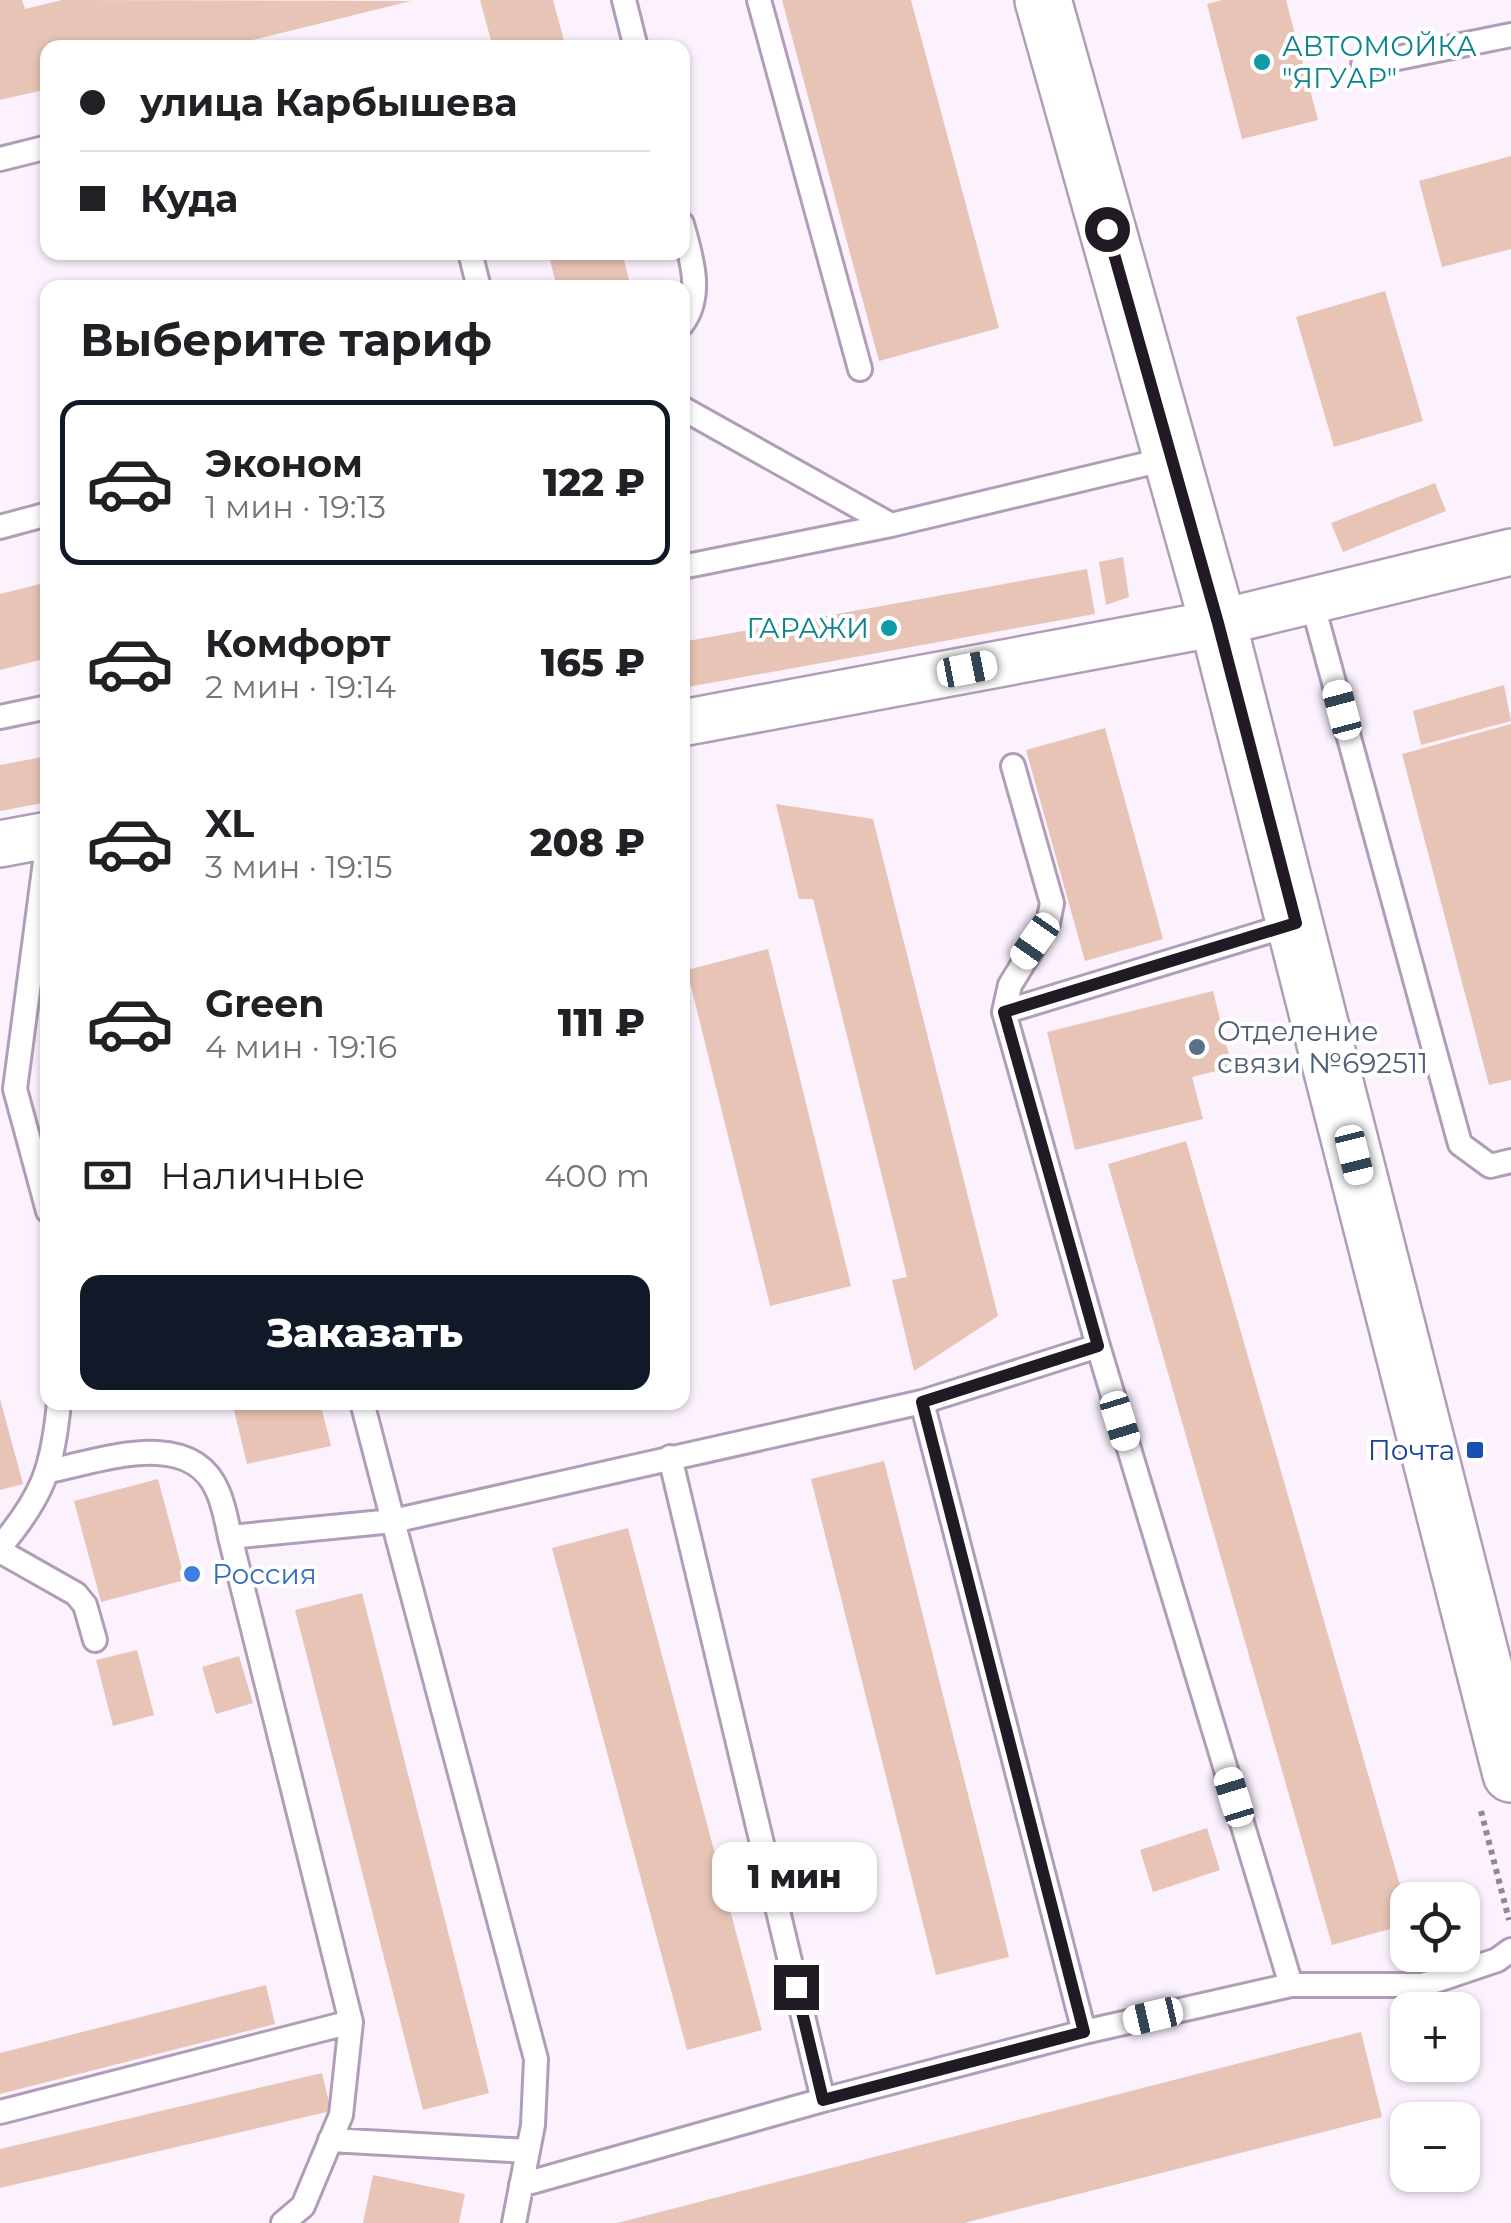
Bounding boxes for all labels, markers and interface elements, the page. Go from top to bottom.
place label: АВТОМОЙКА "ЯГУАР" [1282,29,1477,95]
marker: АВТОМОЙКА "ЯГУАР" [1251,51,1273,73]
text: улица Карбышева [140,79,517,126]
text: Куда [140,175,238,222]
route start [1085,207,1130,252]
text: Выберите тариф [80,312,492,367]
icon: car [85,438,175,528]
text: Эконом [205,440,363,487]
text: 122 ₽ [543,459,645,506]
text: 1 мин · 19:13 [205,487,386,526]
place label: ГАРАЖИ [747,611,869,645]
marker: ГАРАЖИ [878,617,900,639]
icon: car [85,618,175,708]
text: Комфорт [205,620,391,667]
text: 165 ₽ [541,639,645,686]
car [935,649,999,689]
text: 2 мин · 19:14 [205,667,396,706]
car [1320,677,1364,743]
icon: car [85,798,175,888]
text: XL [205,800,254,847]
text: 208 ₽ [530,819,645,866]
text: 3 мин · 19:15 [205,847,393,886]
car [1006,908,1064,974]
icon: car [85,978,175,1068]
text: Green [205,980,325,1027]
text: 111 ₽ [558,999,645,1046]
place label: Отделение связи №692511 [1217,1014,1428,1080]
text: 4 мин · 19:16 [205,1027,397,1066]
marker: Отделение связи №692511 [1186,1036,1208,1058]
car [1332,1122,1376,1188]
icon: cash [80,1148,135,1203]
text: Наличные [160,1152,365,1199]
text: 400 m [544,1156,650,1195]
button: Заказать [80,1275,650,1390]
car [1097,1388,1143,1454]
place label: Почта [1368,1433,1455,1467]
marker: Почта [1464,1439,1486,1461]
place label: Россия [212,1557,317,1591]
marker: Россия [181,1563,203,1585]
car [1211,1764,1257,1830]
callout: 1 мин [714,1842,878,1912]
text: 1 мин [747,1857,842,1896]
map controls [1390,1882,1480,2192]
button: locate [1390,1882,1480,1972]
route end [774,1965,819,2010]
button: + [1390,1992,1480,2082]
car [1120,1995,1186,2037]
button: − [1390,2102,1480,2192]

